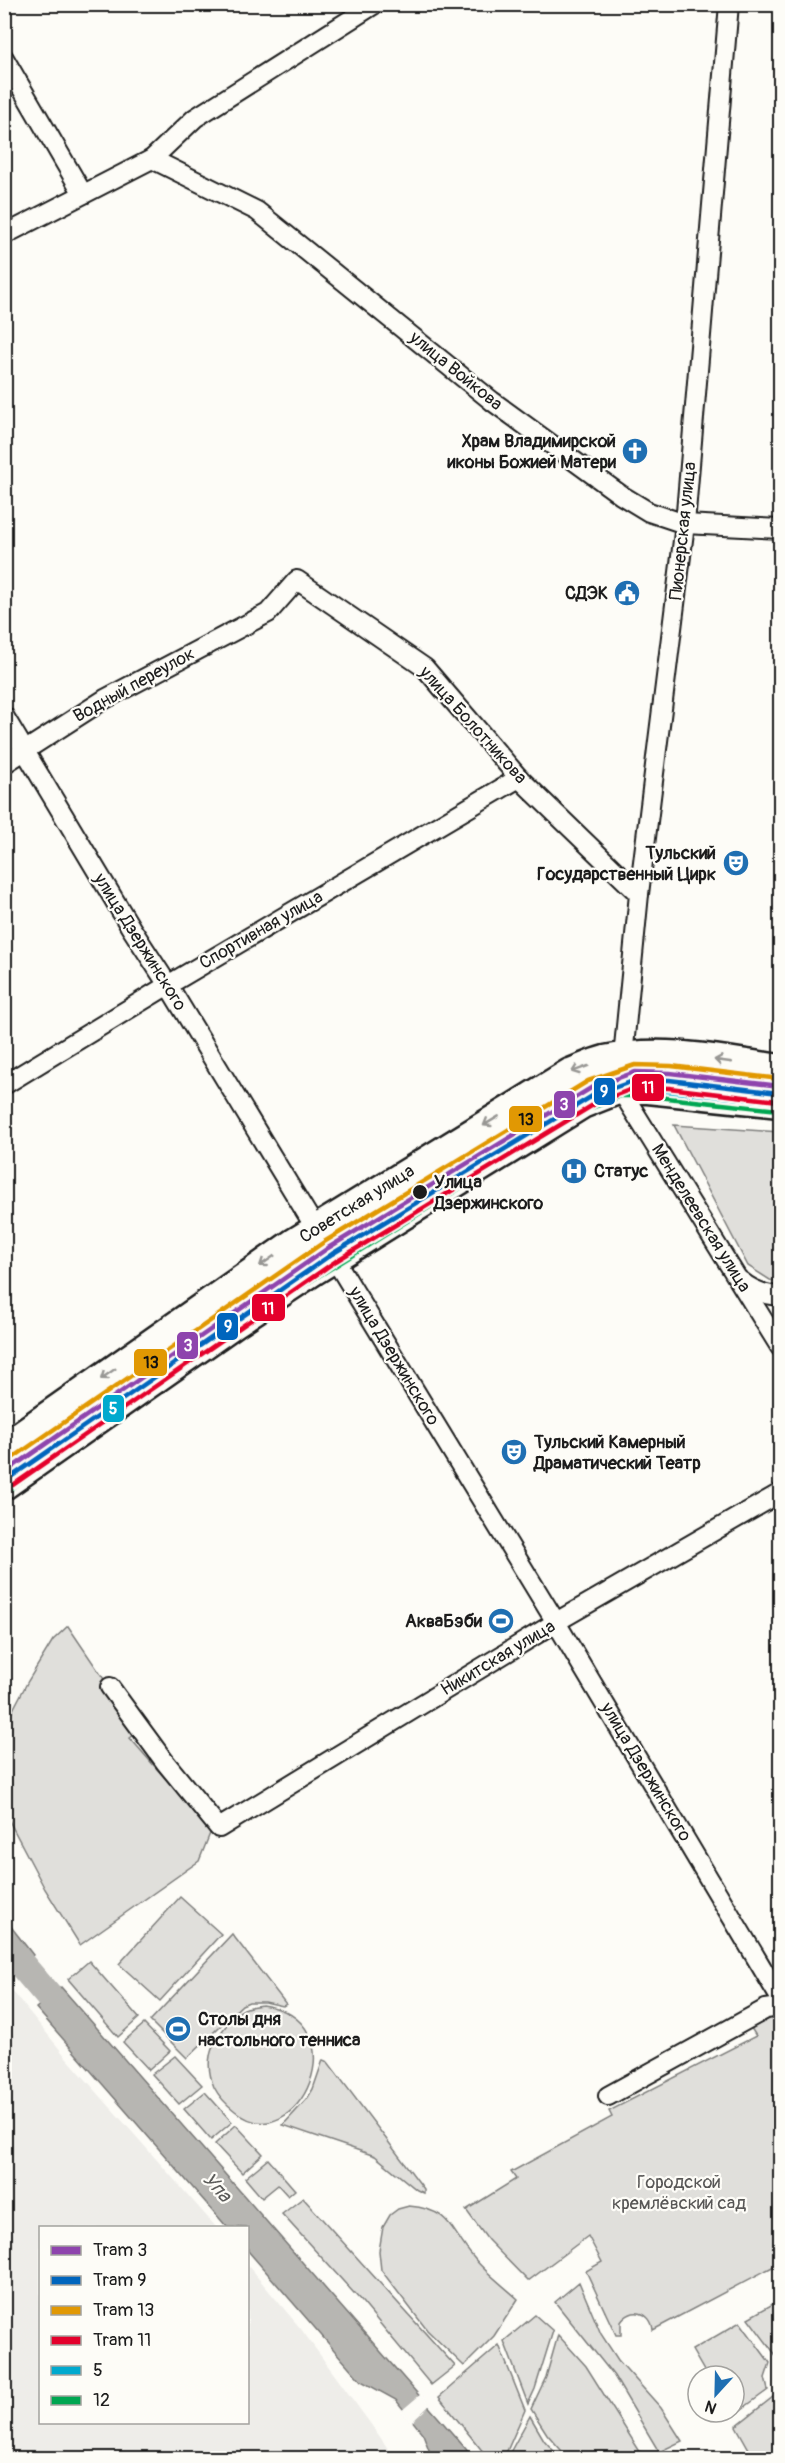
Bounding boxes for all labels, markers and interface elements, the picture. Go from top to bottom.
street label: улица Войкова [404,326,507,416]
place label: Храм Владимирской иконы Божией Матери [446,430,616,474]
church icon: Храм Владимирской иконы Божией Матери [620,436,650,466]
street label: Пионерская улица [664,461,702,601]
public building icon: СДЭК [612,578,642,608]
place label: СДЭК [565,582,608,605]
street label: Водный переулок [69,642,199,728]
street label: улица Болотникова [413,661,532,789]
place label: Тульский Государственный Цирк [537,842,716,886]
theatre icon: Тульский Государственный Цирк [721,848,751,878]
street label: улица Дзержинского [88,868,192,1015]
street label: Спортивная улица [195,885,327,975]
one-way arrow [713,1055,733,1066]
one-way arrow [571,1064,590,1075]
line badge: 11 [631,1073,665,1102]
line badge: 9 [593,1077,616,1106]
text: 11 [642,1078,654,1098]
text: 9 [600,1082,608,1102]
line badge: 3 [553,1090,576,1119]
text: 3 [560,1095,569,1115]
line badge: 13 [508,1105,543,1133]
text: 13 [518,1110,534,1130]
one-way arrow [483,1116,500,1128]
street label: Менделеевская улица [646,1140,756,1296]
hospital icon: Статус [559,1156,589,1186]
street label: Советская улица [295,1159,419,1249]
place label: Статус [594,1160,648,1183]
place label: Улица Дзержинского [433,1171,544,1215]
marker: Улица Дзержинского [411,1183,429,1201]
one-way arrow [260,1255,276,1267]
street label: улица Дзержинского [343,1282,445,1430]
line badge: 11 [251,1293,286,1322]
text: 11 [262,1299,274,1319]
line badge: 9 [216,1312,239,1341]
text: 9 [224,1317,232,1337]
line badge: 3 [176,1331,199,1360]
text: 3 [184,1336,193,1356]
line badge: 13 [133,1348,168,1377]
text: 13 [143,1353,159,1373]
one-way arrow [100,1368,117,1380]
line badge: 5 [102,1394,125,1423]
text: 5 [109,1399,118,1419]
place label: Тульский Камерный Драматический Театр [533,1431,701,1475]
theatre icon: Тульский Камерный Драматический Театр [499,1437,529,1467]
sports icon: АкваБэби [486,1606,516,1636]
place label: АкваБэби [405,1610,482,1633]
street label: Никитская улица [436,1615,560,1701]
street label: улица Дзержинского [595,1698,697,1846]
place label: Cтолы дня настольного тенниса [198,2008,361,2052]
sports icon: Cтолы дня настольного тенниса [163,2014,193,2044]
water label: Упа [197,2167,238,2208]
park label: Городской кремлёвский сад [612,2171,746,2215]
legend [39,2226,249,2424]
text: Tram 3 [93,2239,147,2262]
text: Tram 9 [93,2269,146,2292]
text: Tram 13 [93,2299,154,2322]
text: Tram 11 [93,2329,151,2352]
text: 5 [93,2359,103,2382]
north arrow [686,2364,746,2424]
text: 12 [93,2389,110,2412]
text: N [702,2396,720,2418]

